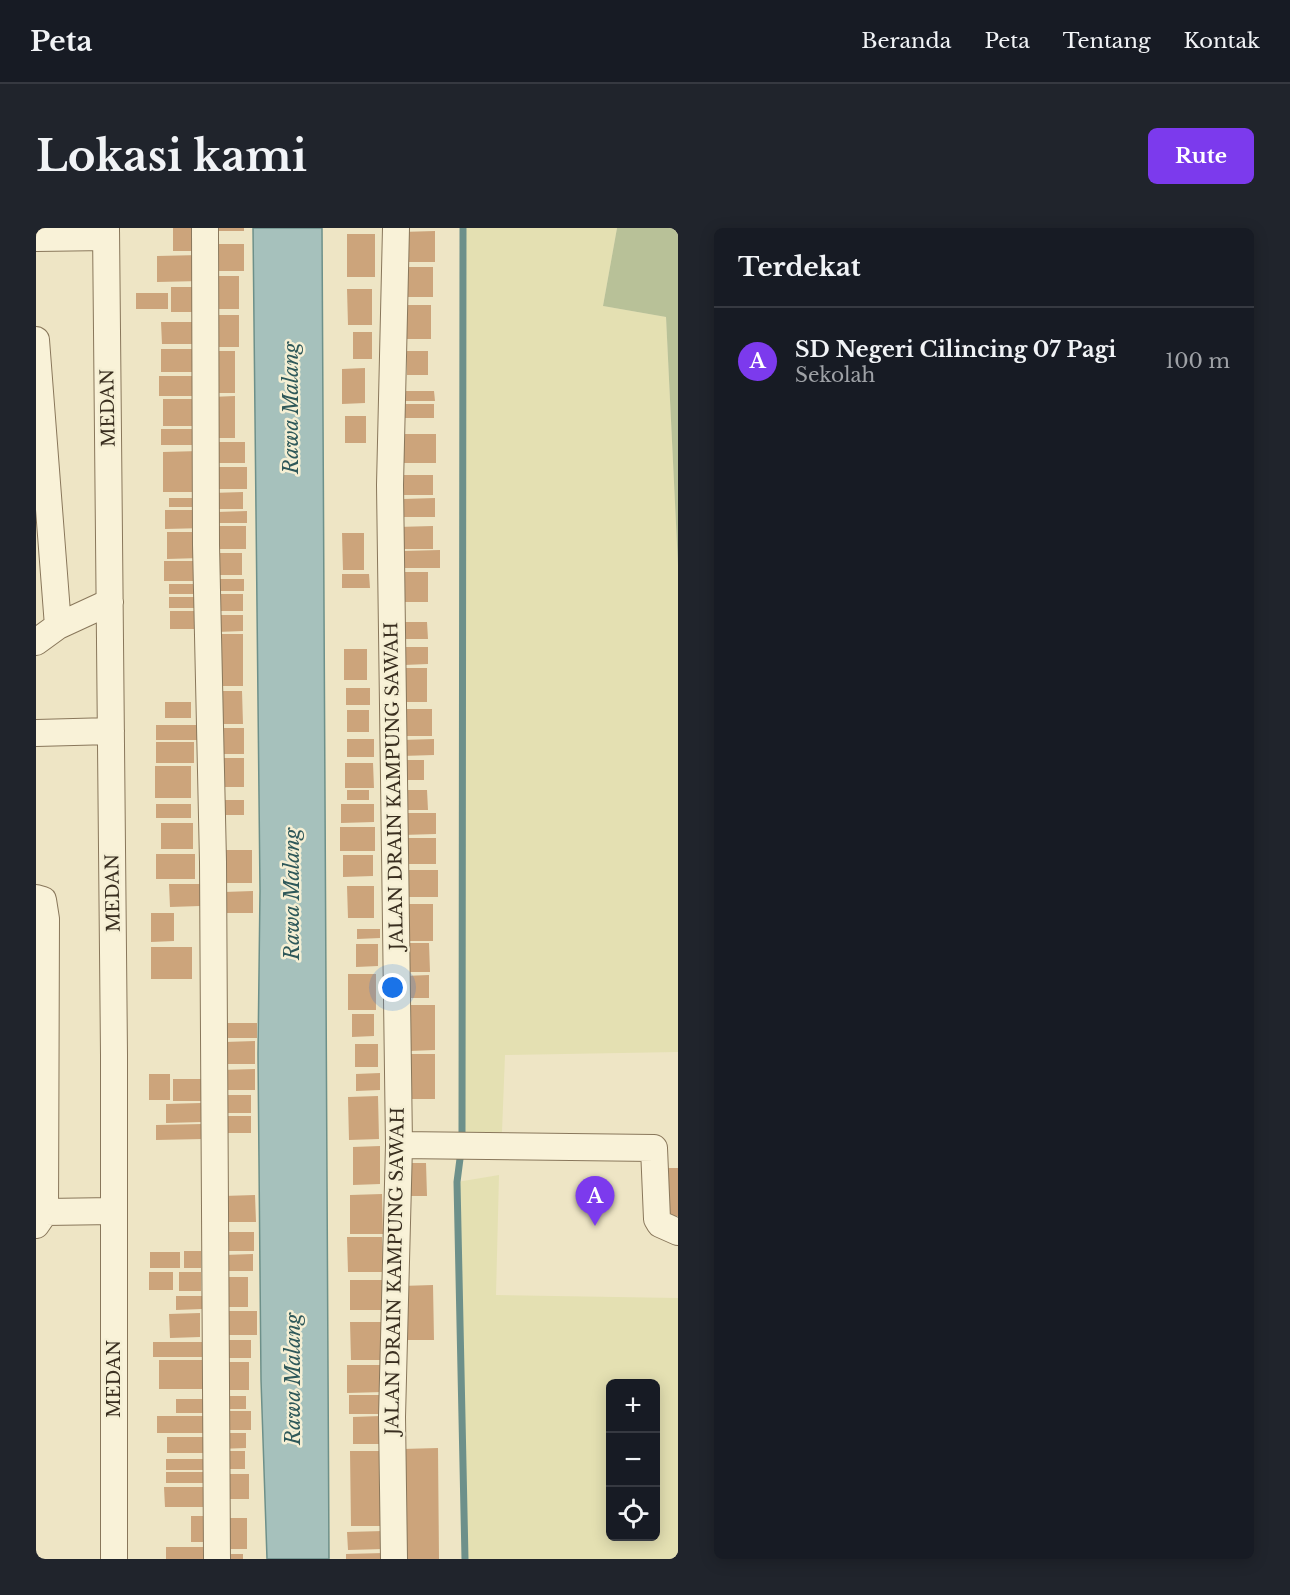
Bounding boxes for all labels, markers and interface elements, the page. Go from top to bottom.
text: Peta [30,24,93,59]
text: Beranda [861,28,951,54]
text: Peta [984,28,1030,54]
text: Tentang [1063,28,1151,54]
text: Kontak [1184,28,1260,54]
button: Rute [1148,128,1254,184]
text: Lokasi kami [36,130,307,182]
text: Terdekat [738,251,861,283]
text: SD Negeri Cilincing 07 Pagi [795,336,1116,363]
water label: Rawa Malang [279,341,303,475]
text: A [749,349,766,373]
text: 100 m [1165,349,1230,373]
text: Sekolah [795,363,875,387]
street label: MEDAN [96,369,120,447]
street label: JALAN DRAIN KAMPUNG SAWAH [380,622,408,952]
water label: Rawa Malang [280,827,304,961]
street label: MEDAN [101,854,125,932]
your location [378,973,407,1002]
street label: JALAN DRAIN KAMPUNG SAWAH [381,1107,409,1437]
pin: A [576,1176,614,1226]
water label: Rawa Malang [281,1312,305,1446]
street label: MEDAN [103,1340,125,1418]
map controls [606,1379,660,1541]
button: + [606,1379,660,1433]
button: − [606,1433,660,1487]
button: locate [606,1487,660,1541]

